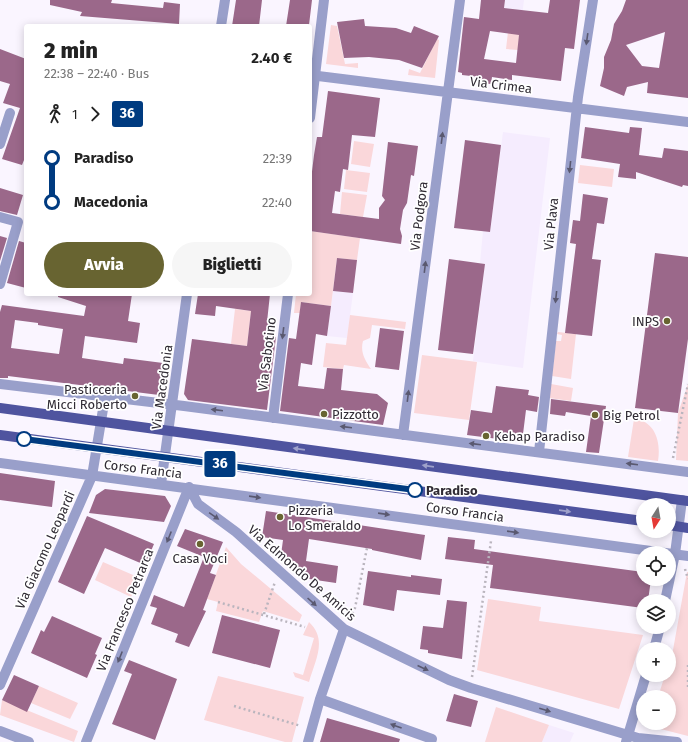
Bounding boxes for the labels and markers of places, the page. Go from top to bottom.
place label: INPS [632,314,659,329]
marker: INPS [662,316,672,326]
place label: Pasticceria Micci Roberto [47,382,127,412]
marker: Pasticceria Micci Roberto [130,391,140,401]
place label: Pizzotto [332,407,379,422]
place label: Big Petrol [603,408,660,423]
marker: Pizzotto [319,409,329,419]
marker: Big Petrol [590,410,600,420]
place label: Kebap Paradiso [494,429,585,444]
unlabelled marker [16,431,32,447]
marker: Kebap Paradiso [481,431,491,441]
marker: Paradiso [407,482,423,498]
place label: Paradiso [426,483,478,498]
place label: Pizzeria Lo Smeraldo [288,503,361,533]
marker: Pizzeria Lo Smeraldo [275,512,285,522]
marker: Casa Voci [195,539,205,549]
place label: Casa Voci [173,551,227,566]

